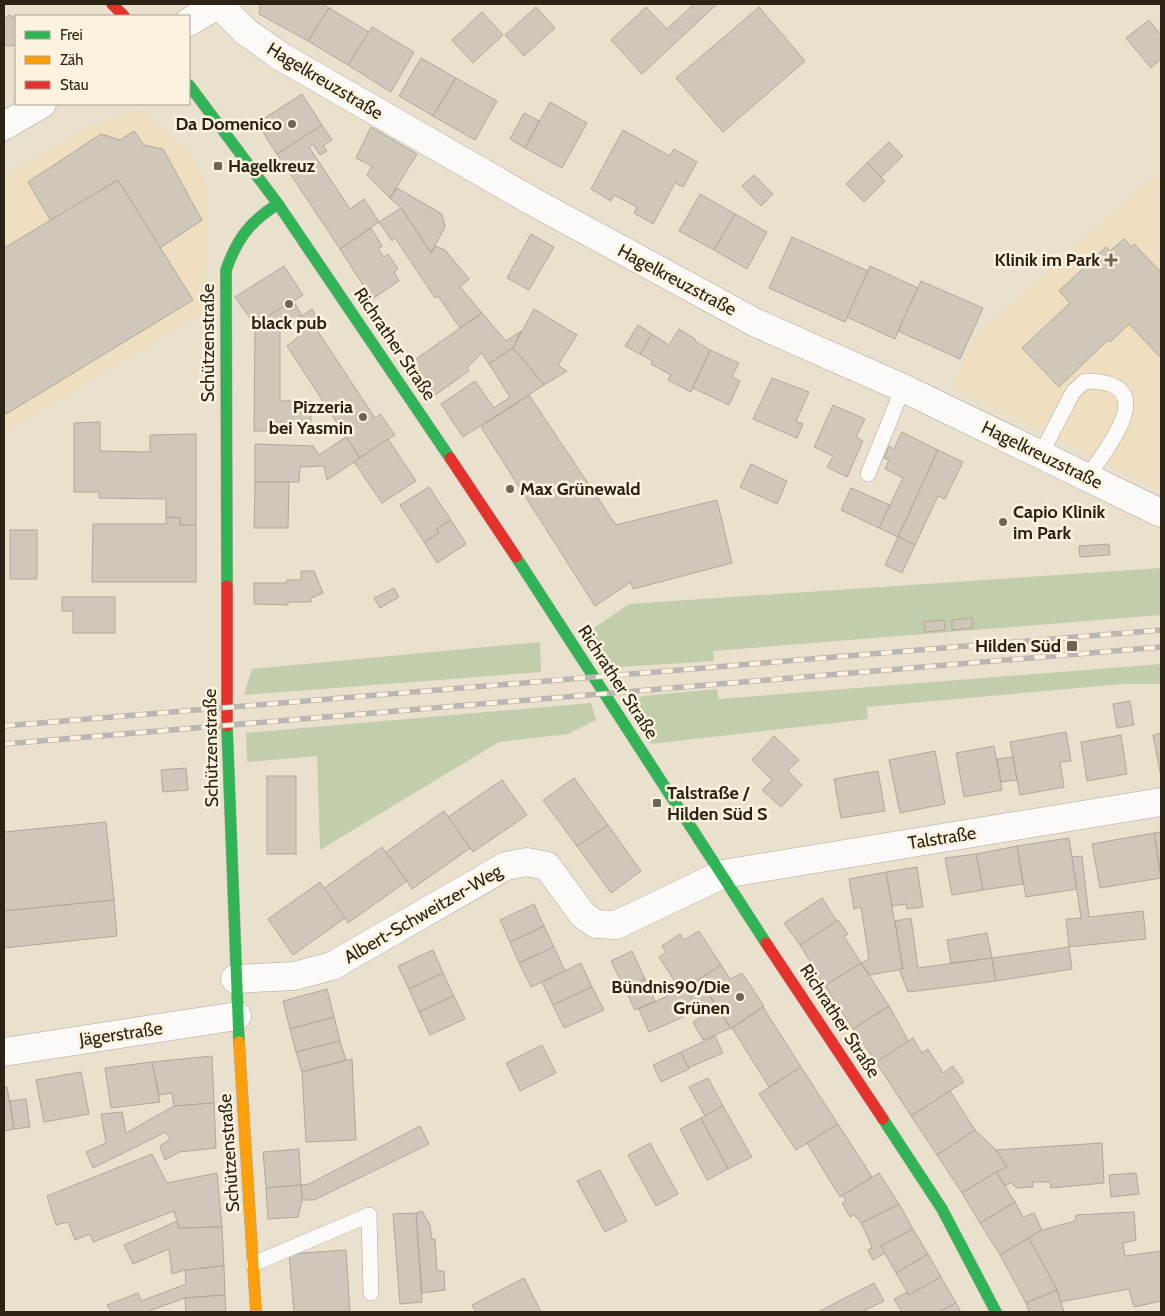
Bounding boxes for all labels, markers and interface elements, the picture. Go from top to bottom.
legend [15,15,190,105]
text: Frei [60,26,83,44]
street label: Hagelkreuzstraße [263,38,387,124]
text: Zäh [60,51,83,69]
text: Stau [60,76,89,94]
place label: Da Domenico [176,113,282,135]
marker: Da Domenico [286,118,298,130]
place label: Hagelkreuz [228,155,316,177]
marker: Hagelkreuz [212,160,224,172]
street label: Hagelkreuzstraße [614,239,740,321]
place label: Klinik im Park [994,249,1100,271]
marker: Klinik im Park [1104,253,1118,267]
street label: Richrather Straße [349,283,441,405]
street label: Schützenstraße [197,284,219,402]
marker: black pub [283,298,295,310]
place label: black pub [251,312,327,334]
place label: Pizzeria bei Yasmin [269,396,353,439]
marker: Pizzeria bei Yasmin [357,411,369,423]
street label: Hagelkreuzstraße [978,416,1106,494]
place label: Max Grünewald [520,478,641,500]
marker: Max Grünewald [504,483,516,495]
place label: Capio Klinik im Park [1013,501,1105,544]
marker: Capio Klinik im Park [997,516,1009,528]
street label: Richrather Straße [573,621,663,743]
place label: Hilden Süd [975,635,1061,657]
marker: Hilden Süd [1065,639,1079,653]
street label: Schützenstraße [199,688,223,808]
place label: Talstraße / Hilden Süd S [667,782,768,825]
marker: Talstraße / Hilden Süd S [651,797,663,809]
street label: Talstraße [906,822,978,854]
street label: Albert-Schweitzer-Weg [340,859,507,968]
street label: Richrather Straße [795,960,885,1082]
place label: Bündnis90/Die Grünen [611,976,730,1019]
marker: Bündnis90/Die Grünen [734,991,746,1003]
street label: Jägerstraße [77,1017,164,1051]
street label: Schützenstraße [214,1093,244,1213]

